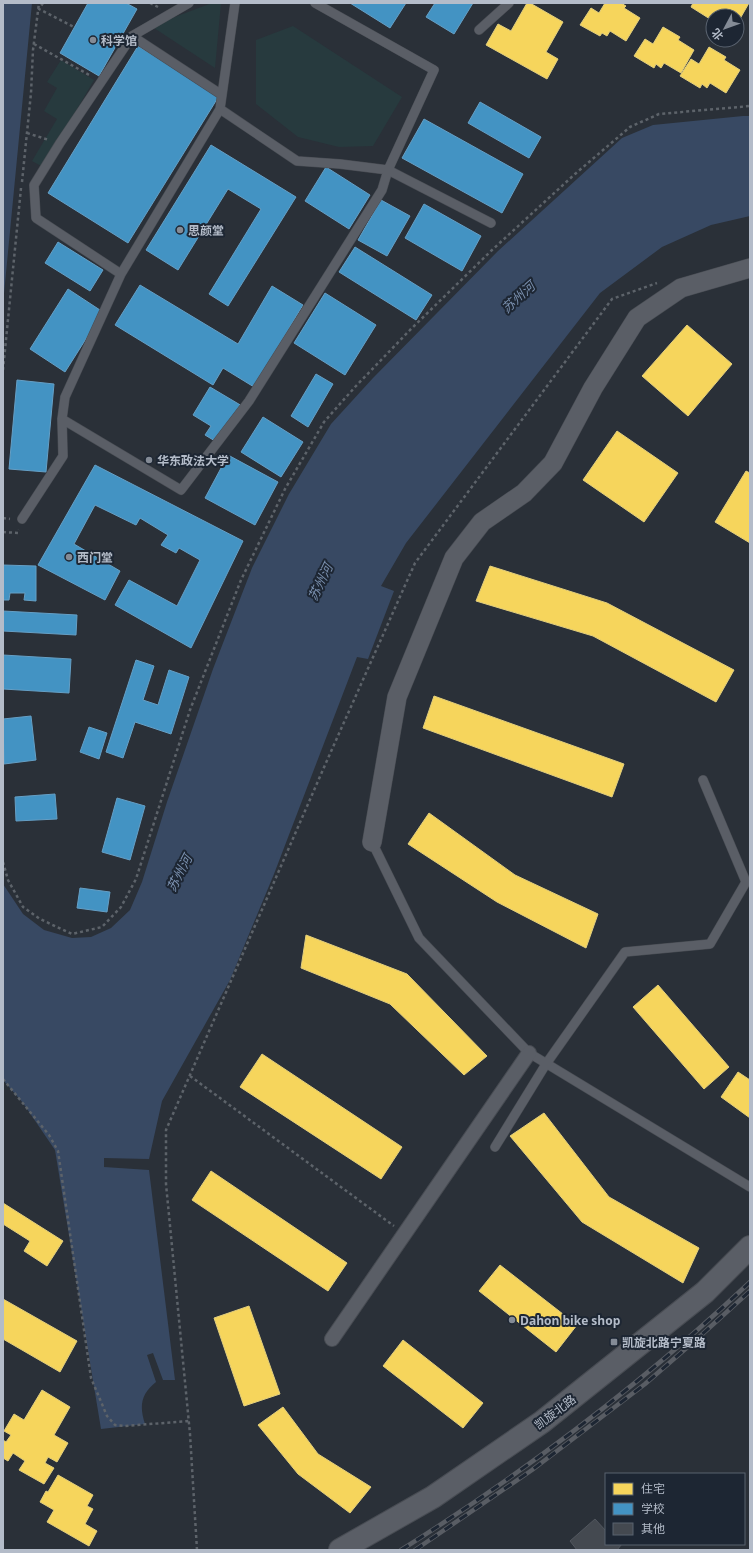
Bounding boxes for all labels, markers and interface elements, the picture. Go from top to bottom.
north arrow [705,8,745,48]
text: 北 [708,26,726,44]
place label: 科学馆 [101,32,137,49]
marker: 科学馆 [88,35,98,45]
place label: 思颜堂 [188,222,224,239]
marker: 思颜堂 [175,225,185,235]
water label: 苏州河 [497,275,541,317]
place label: 华东政法大学 [157,452,229,469]
marker: 华东政法大学 [144,455,154,465]
place label: 西门堂 [77,549,113,566]
marker: 西门堂 [64,552,74,562]
water label: 苏州河 [303,558,338,603]
water label: 苏州河 [162,849,197,894]
place label: Dahon bike shop [520,1312,621,1329]
marker: Dahon bike shop [507,1315,517,1325]
place label: 凯旋北路宁夏路 [622,1334,706,1351]
marker: 凯旋北路宁夏路 [609,1337,619,1347]
street label: 凯旋北路 [531,1391,579,1433]
legend [605,1473,745,1545]
text: 住宅 [641,1480,665,1497]
text: 学校 [641,1500,665,1517]
text: 其他 [641,1520,665,1537]

